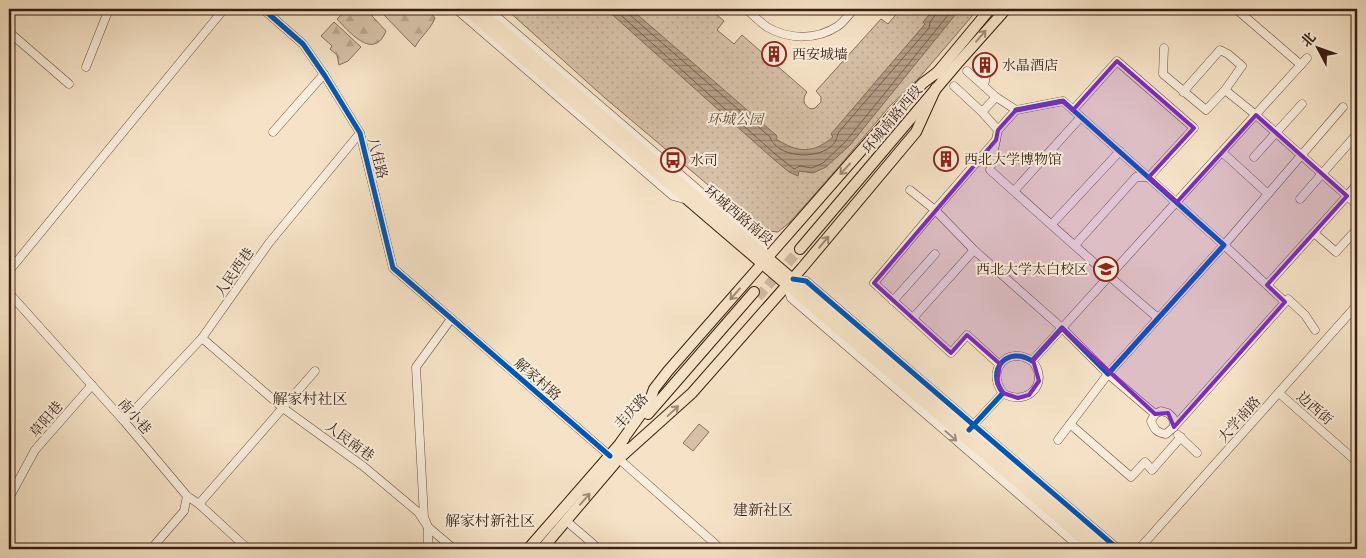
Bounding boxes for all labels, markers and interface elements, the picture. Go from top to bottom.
north arrow [1294,22,1344,72]
text: 北 [1298,29,1320,51]
one-way arrow [976,30,987,43]
building icon: 西安城墙 [761,41,787,67]
place label: 西安城墙 [792,46,848,63]
building icon: 水晶酒店 [972,52,998,78]
place label: 水晶酒店 [1002,57,1058,74]
street label: 环城南路西段 [859,82,926,157]
park label: 环城公园 [707,111,765,128]
street label: 八佳路 [364,136,391,181]
building icon: 西北大学博物馆 [933,146,959,172]
bus stop icon: 水司 [660,147,686,173]
place label: 西北大学博物馆 [964,151,1062,168]
place label: 水司 [690,152,718,169]
one-way arrow [839,162,851,175]
street label: 环城西路南段 [701,182,776,249]
one-way arrow [819,235,830,248]
street label: 人民西巷 [211,244,257,300]
school or university icon: 西北大学太白校区 [1093,256,1119,282]
place label: 西北大学太白校区 [976,261,1088,278]
one-way arrow [730,288,741,301]
street label: 解家村路 [511,355,564,404]
street label: 边西街 [1293,388,1336,429]
district label: 解家村社区 [272,390,348,408]
street label: 丰庆路 [611,390,652,432]
street label: 大学南路 [1214,393,1264,446]
street label: 南小巷 [114,395,155,438]
street label: 草阳巷 [26,398,67,441]
one-way arrow [666,405,679,417]
street label: 人民南巷 [322,418,377,465]
one-way arrow [944,430,957,441]
one-way arrow [579,493,590,506]
district label: 建新社区 [733,501,793,519]
district label: 解家村新社区 [445,512,535,530]

